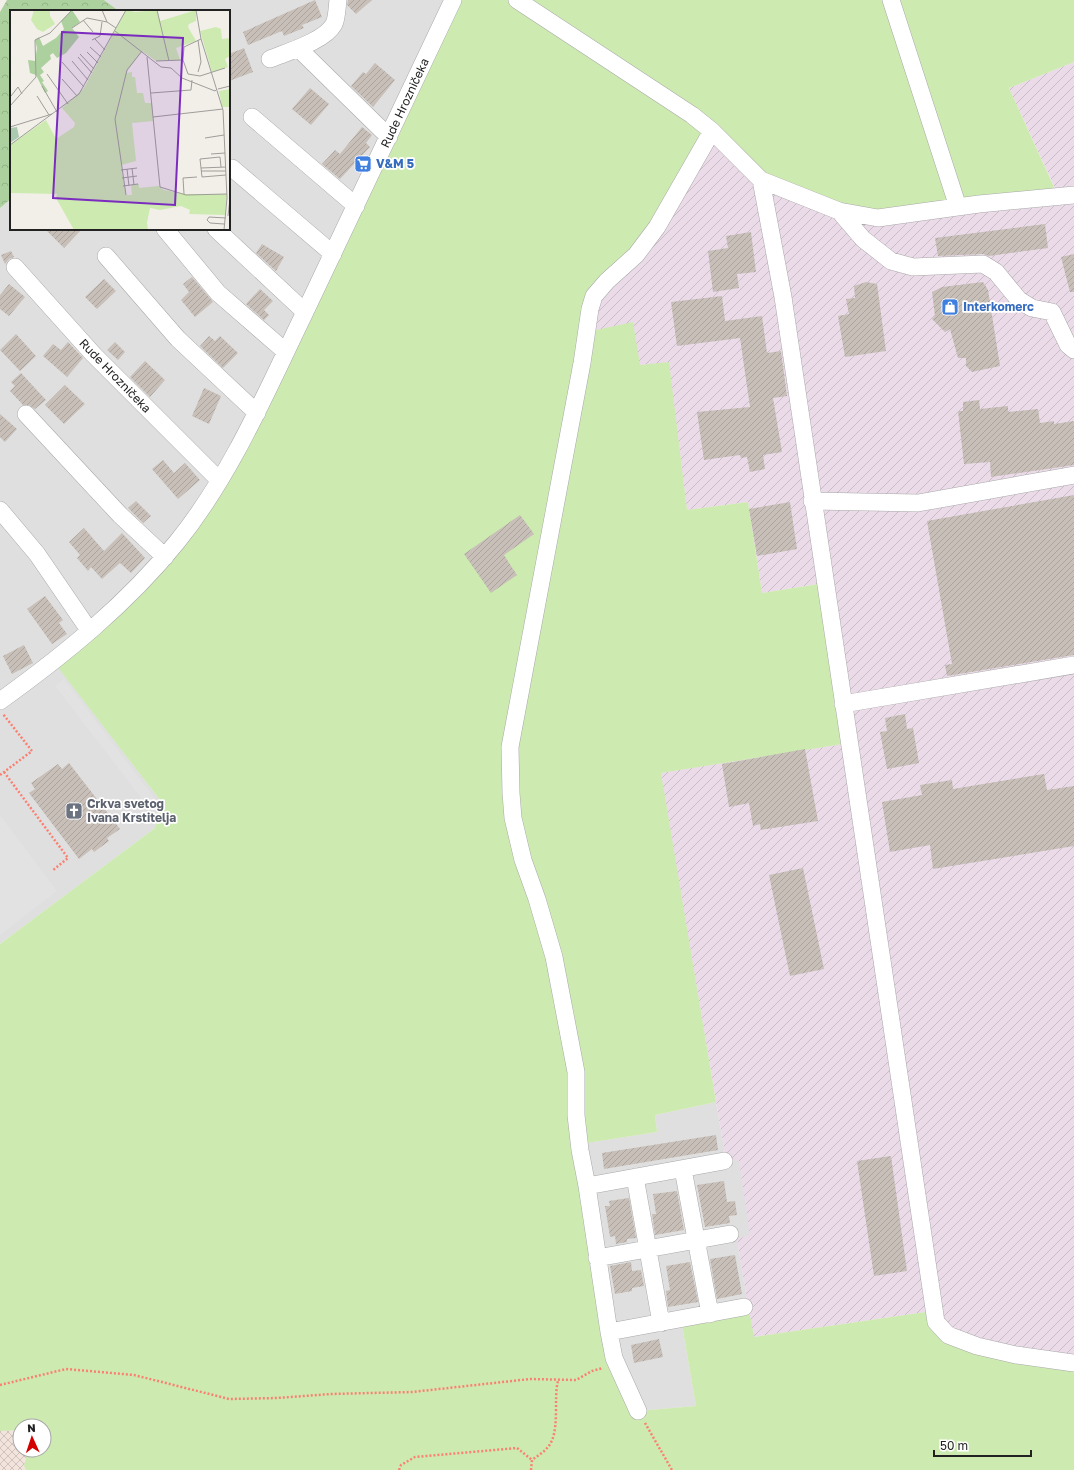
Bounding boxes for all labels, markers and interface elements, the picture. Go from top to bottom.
inset map [10,10,230,230]
street label: Rude Hrozničeka [377,56,432,150]
supermarket icon: V&M 5 [353,154,373,174]
place label: V&M 5 [376,156,414,171]
shop icon: Interkomerc [940,297,960,317]
place label: Interkomerc [963,299,1034,314]
street label: Rude Hrozničeka [76,336,154,416]
place label: Crkva svetog Ivana Krstitelja [87,796,176,825]
church icon: Crkva svetog Ivana Krstitelja [64,801,84,821]
north arrow [12,1418,52,1458]
text: N [27,1421,36,1434]
scale bar [934,1432,1031,1458]
text: 50 m [940,1438,968,1453]

